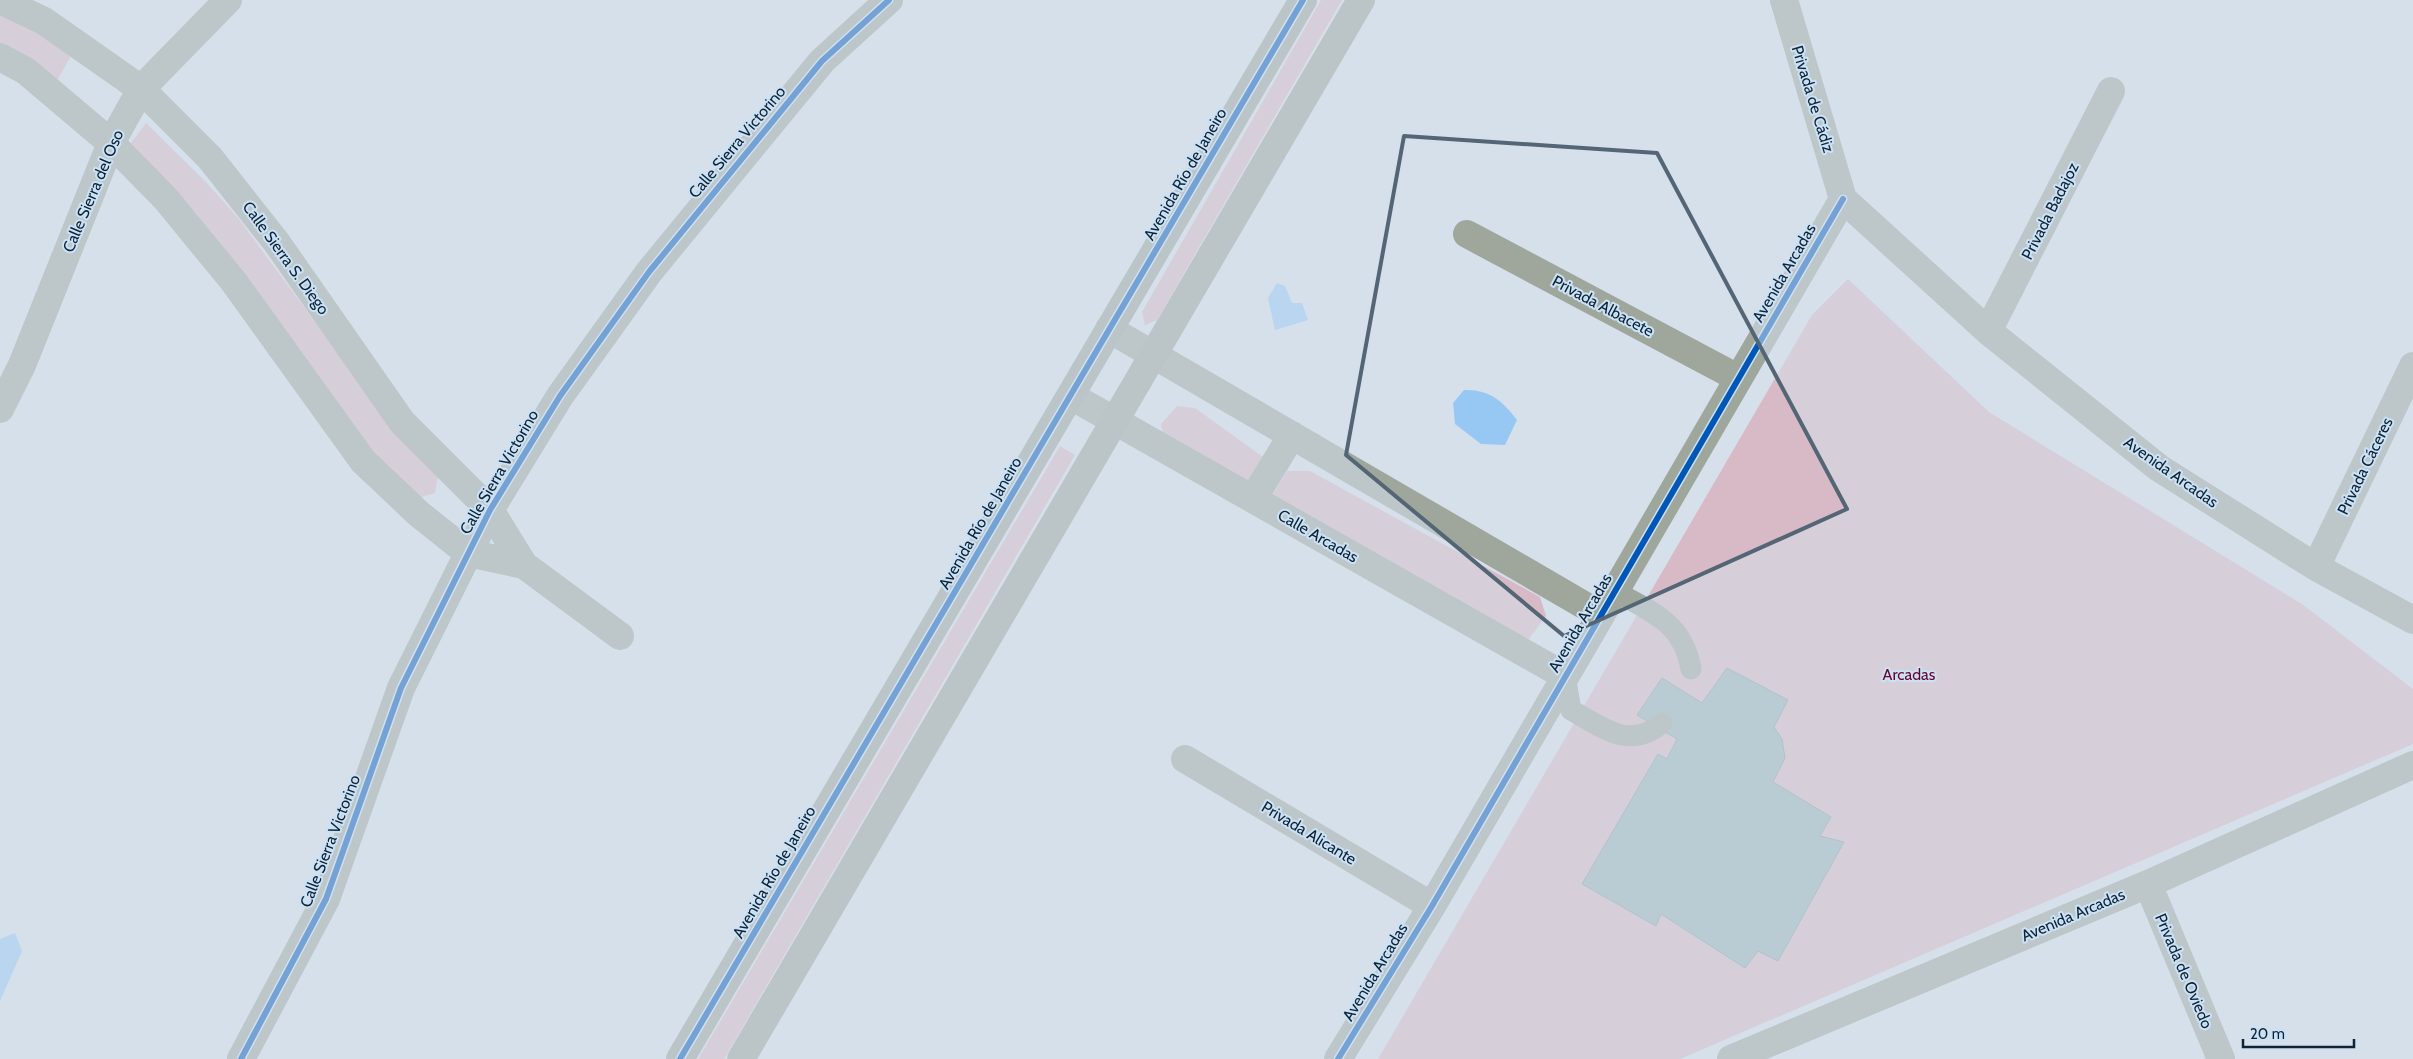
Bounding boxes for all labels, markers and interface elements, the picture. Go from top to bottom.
street label: Privada de Cádiz [1788,43,1838,155]
street label: Calle Sierra Victorino [685,82,790,202]
street label: Avenida Río de Janeiro [1139,104,1231,243]
street label: Calle Sierra del Oso [59,127,127,255]
street label: Privada Badajoz [2017,159,2083,263]
street label: Calle Sierra S. Diego [239,198,333,318]
street label: Avenida Arcadas [1748,220,1820,326]
street label: Privada Albacete [1549,271,1657,341]
street label: Calle Sierra Victorino [456,406,542,538]
street label: Privada Cáceres [2333,414,2397,518]
street label: Avenida Arcadas [2120,433,2222,512]
street label: Avenida Río de Janeiro [934,453,1026,592]
street label: Calle Arcadas [1274,505,1362,567]
street label: Avenida Arcadas [1544,570,1616,676]
park label: Arcadas [1883,665,1936,684]
street label: Calle Sierra Victorino [296,772,364,910]
street label: Privada Alicante [1258,797,1360,869]
street label: Avenida Río de Janeiro [728,802,820,941]
street label: Avenida Arcadas [2018,885,2128,945]
street label: Privada de Oviedo [2151,911,2217,1032]
street label: Avenida Arcadas [1338,919,1412,1024]
scale bar [2243,1016,2354,1048]
text: 20 m [2250,1025,2285,1043]

